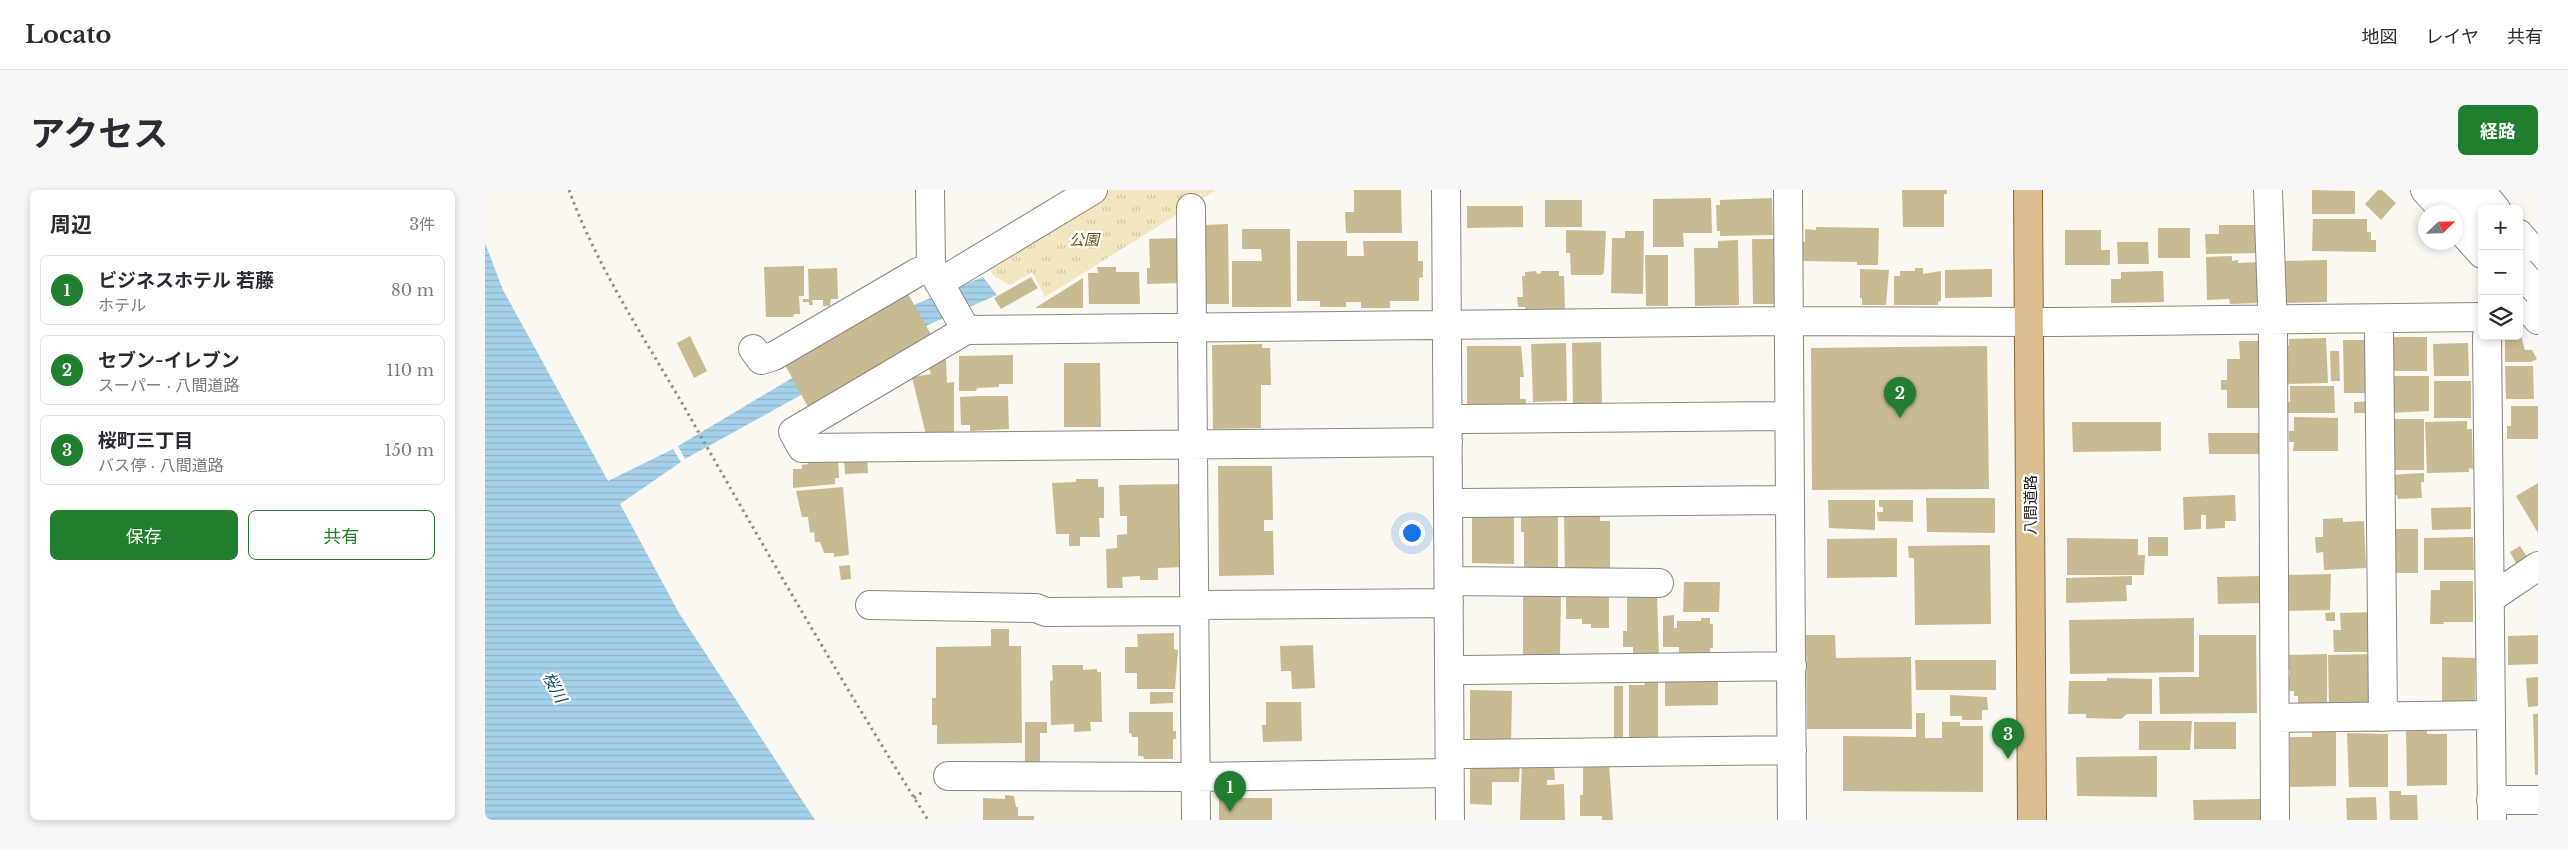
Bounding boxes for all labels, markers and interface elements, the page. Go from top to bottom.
text: Locato [25,20,111,49]
text: 地図 [2362,26,2398,48]
text: レイヤ [2426,26,2479,48]
text: 共有 [2507,26,2543,48]
button: 経路 [2458,105,2538,155]
text: アクセス [30,112,168,155]
north arrow [2418,205,2463,250]
map controls [2478,205,2523,340]
button: + [2478,205,2523,250]
text: 周辺 [50,212,92,238]
text: 3件 [409,214,435,234]
park label: 公園 [1069,230,1101,249]
button: − [2478,250,2523,295]
text: ビジネスホテル 若藤 [98,269,274,292]
text: 1 [64,280,70,300]
text: 80 m [391,280,434,300]
text: ホテル [98,295,146,315]
button: layers [2478,295,2523,340]
text: セブン-イレブン [98,349,240,372]
text: 2 [62,360,72,380]
text: 110 m [387,360,434,380]
text: スーパー · 八間道路 [98,375,240,395]
pin: 2 [1884,377,1916,418]
text: 桜町三丁目 [98,429,193,452]
text: 3 [62,440,72,460]
text: 150 m [385,440,434,460]
text: バス停 · 八間道路 [98,455,224,475]
street label: 八間道路 [2021,475,2040,535]
button: 保存 [50,510,238,560]
button: 共有 [248,510,435,560]
your location [1399,520,1425,546]
water label: 桜川 [539,668,572,708]
pin: 3 [1992,718,2024,759]
pin: 1 [1214,771,1246,812]

